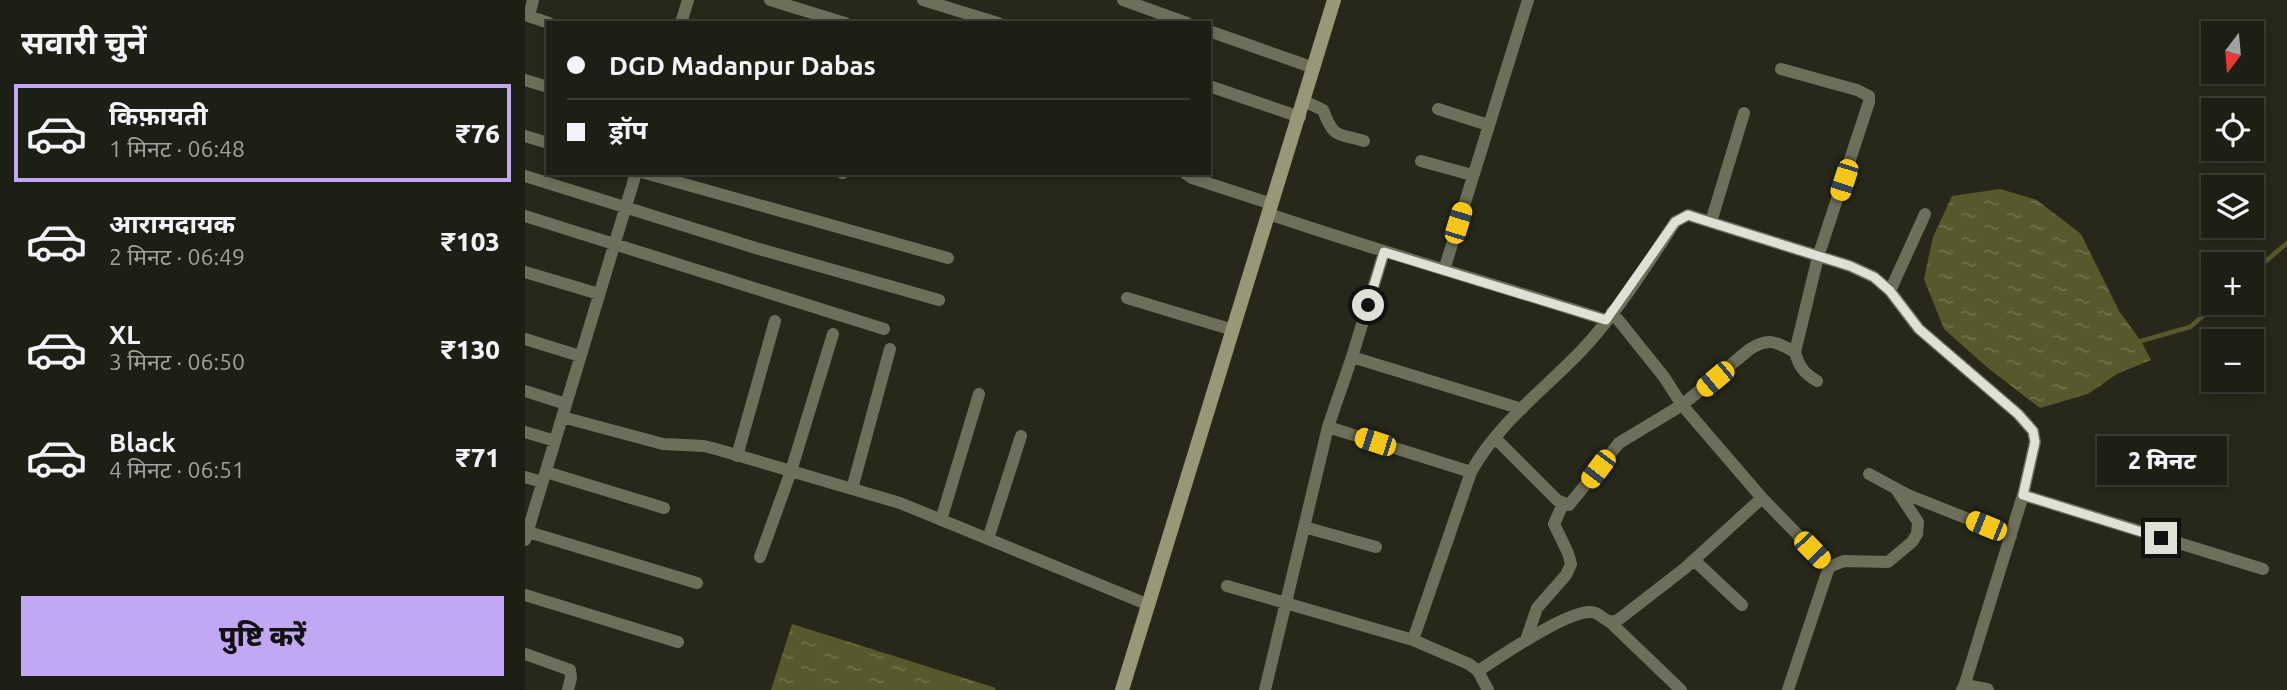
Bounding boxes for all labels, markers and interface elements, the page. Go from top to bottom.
north arrow [2201,21,2265,84]
map controls [2201,21,2264,392]
text: सवारी चुनें [21,24,146,60]
text: DGD Madanpur Dabas [609,51,876,80]
button: locate [2201,98,2264,161]
text: किफ़ायती [109,101,208,130]
icon: car [25,102,88,165]
text: ड्रॉप [609,115,647,144]
text: ₹76 [456,119,500,148]
text: 1 मिनट · 06:48 [109,136,245,161]
car [1828,157,1861,203]
button: layers [2201,175,2264,238]
car [1442,200,1475,246]
text: आरामदायक [109,209,235,238]
icon: car [25,210,88,273]
text: ₹103 [441,227,500,256]
text: 2 मिनट · 06:49 [109,244,245,269]
button: + [2201,252,2264,315]
route start [1352,289,1384,321]
icon: car [25,318,88,381]
text: XL [109,320,140,349]
button: − [2201,329,2264,392]
text: ₹130 [441,335,500,364]
text: 3 मिनट · 06:50 [109,349,245,374]
car [1693,357,1738,401]
icon: car [25,426,88,489]
car [1352,426,1399,458]
text: Black [109,428,176,457]
callout: 2 मिनट [2096,436,2226,486]
text: ₹71 [456,443,500,472]
car [1577,446,1620,492]
text: 2 मिनट [2128,448,2196,473]
text: 4 मिनट · 06:51 [109,457,245,482]
car [1963,508,2010,544]
route end [2145,522,2177,554]
car [1790,528,1835,572]
button: पुष्टि करें [21,596,504,676]

